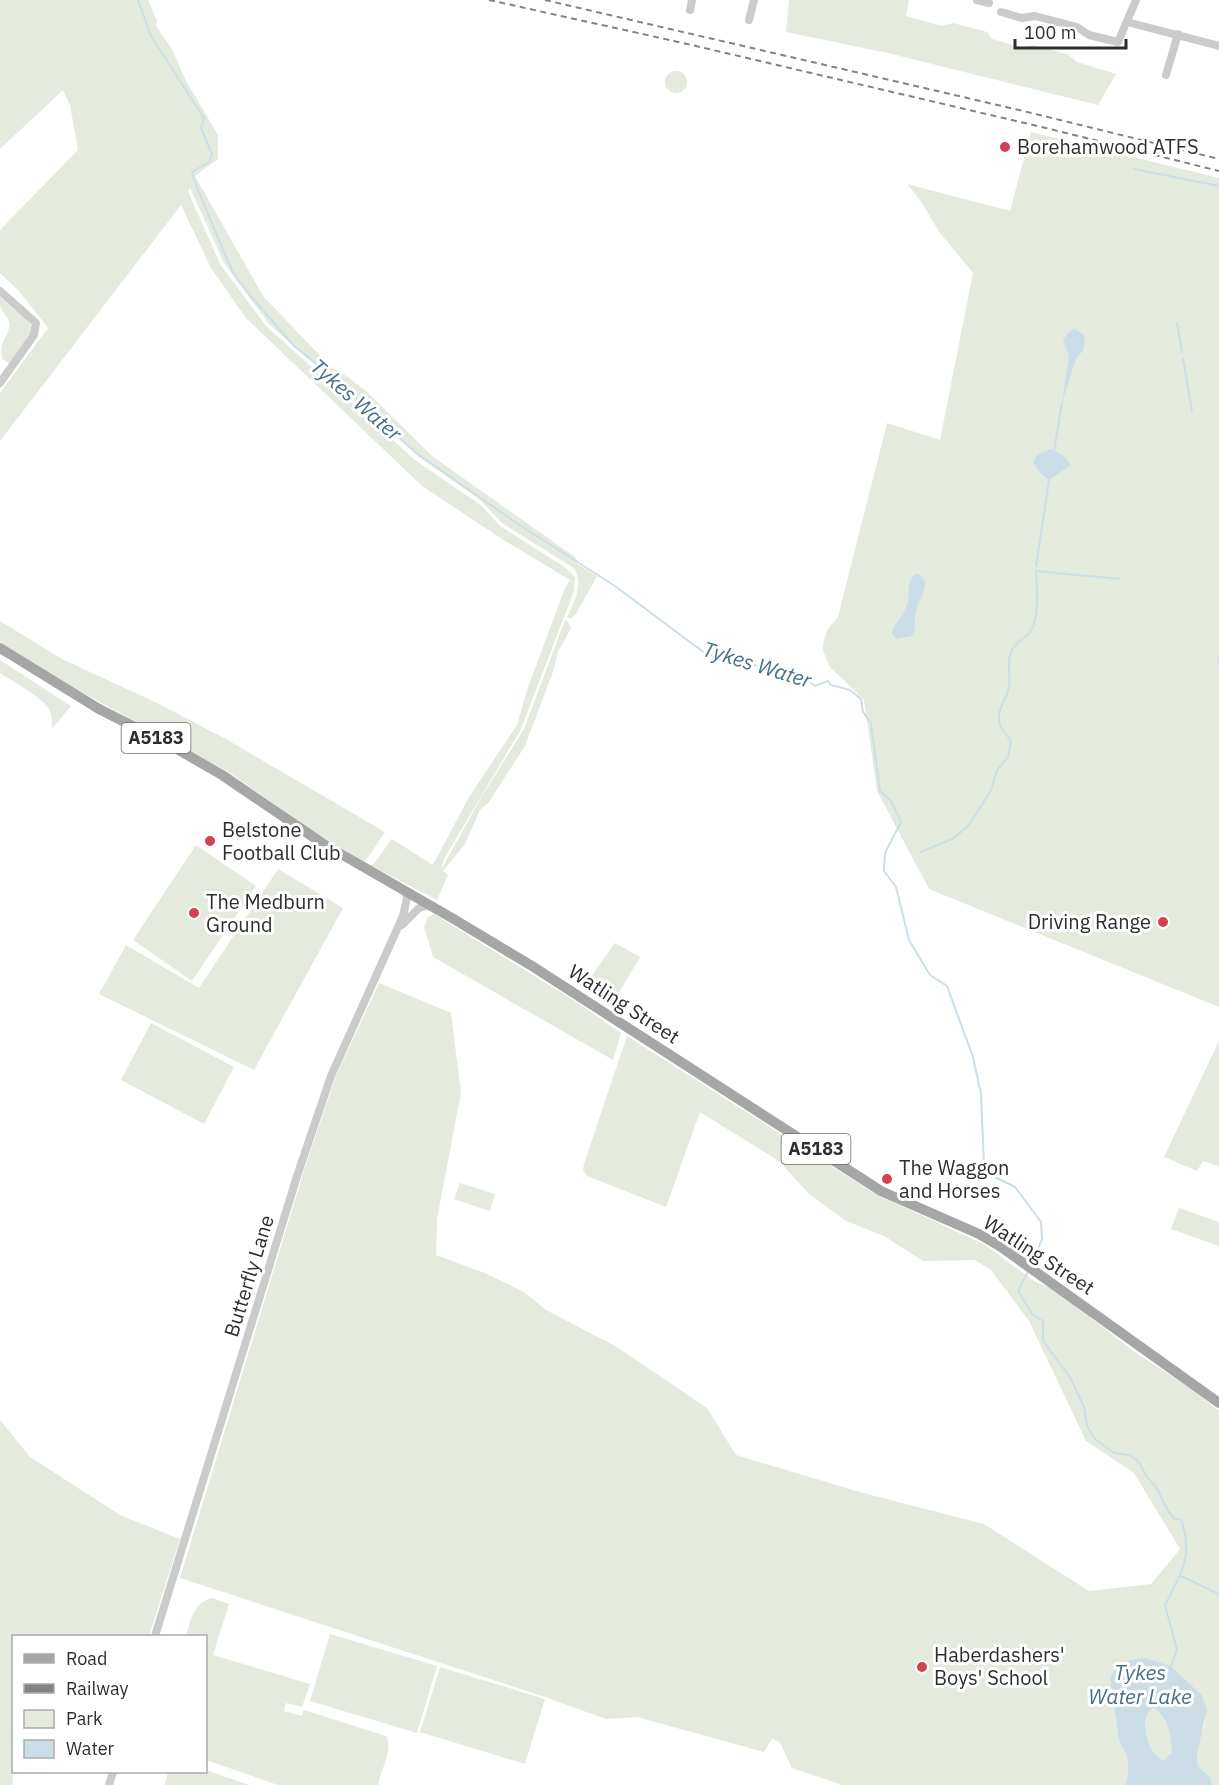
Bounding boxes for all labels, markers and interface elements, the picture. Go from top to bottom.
scale bar [1015,12,1126,50]
text: 100 m [1024,21,1076,44]
place label: Borehamwood ATFS [1017,133,1199,160]
marker: Borehamwood ATFS [998,140,1012,154]
water label: Tykes Water [305,352,409,447]
water label: Tykes Water [700,634,816,694]
road number: A5183 [122,723,190,753]
place label: Belstone Football Club [222,816,341,866]
marker: Belstone Football Club [203,834,217,848]
place label: The Medburn Ground [206,888,325,938]
marker: The Medburn Ground [187,906,201,920]
place label: Driving Range [1028,908,1151,935]
marker: Driving Range [1156,915,1170,929]
street label: Watling Street [564,958,685,1050]
road number: A5183 [782,1134,850,1164]
place label: The Waggon and Horses [899,1154,1009,1204]
marker: The Waggon and Horses [880,1172,894,1186]
street label: Watling Street [979,1209,1100,1301]
street label: Butterfly Lane [217,1212,280,1340]
legend [12,1635,207,1773]
place label: Haberdashers' Boys' School [934,1641,1065,1691]
text: Road [66,1647,107,1670]
water label: Tykes Water Lake [1088,1658,1192,1710]
marker: Haberdashers' Boys' School [915,1660,929,1674]
text: Railway [66,1677,128,1700]
text: Park [66,1707,103,1730]
text: Water [66,1737,115,1760]

